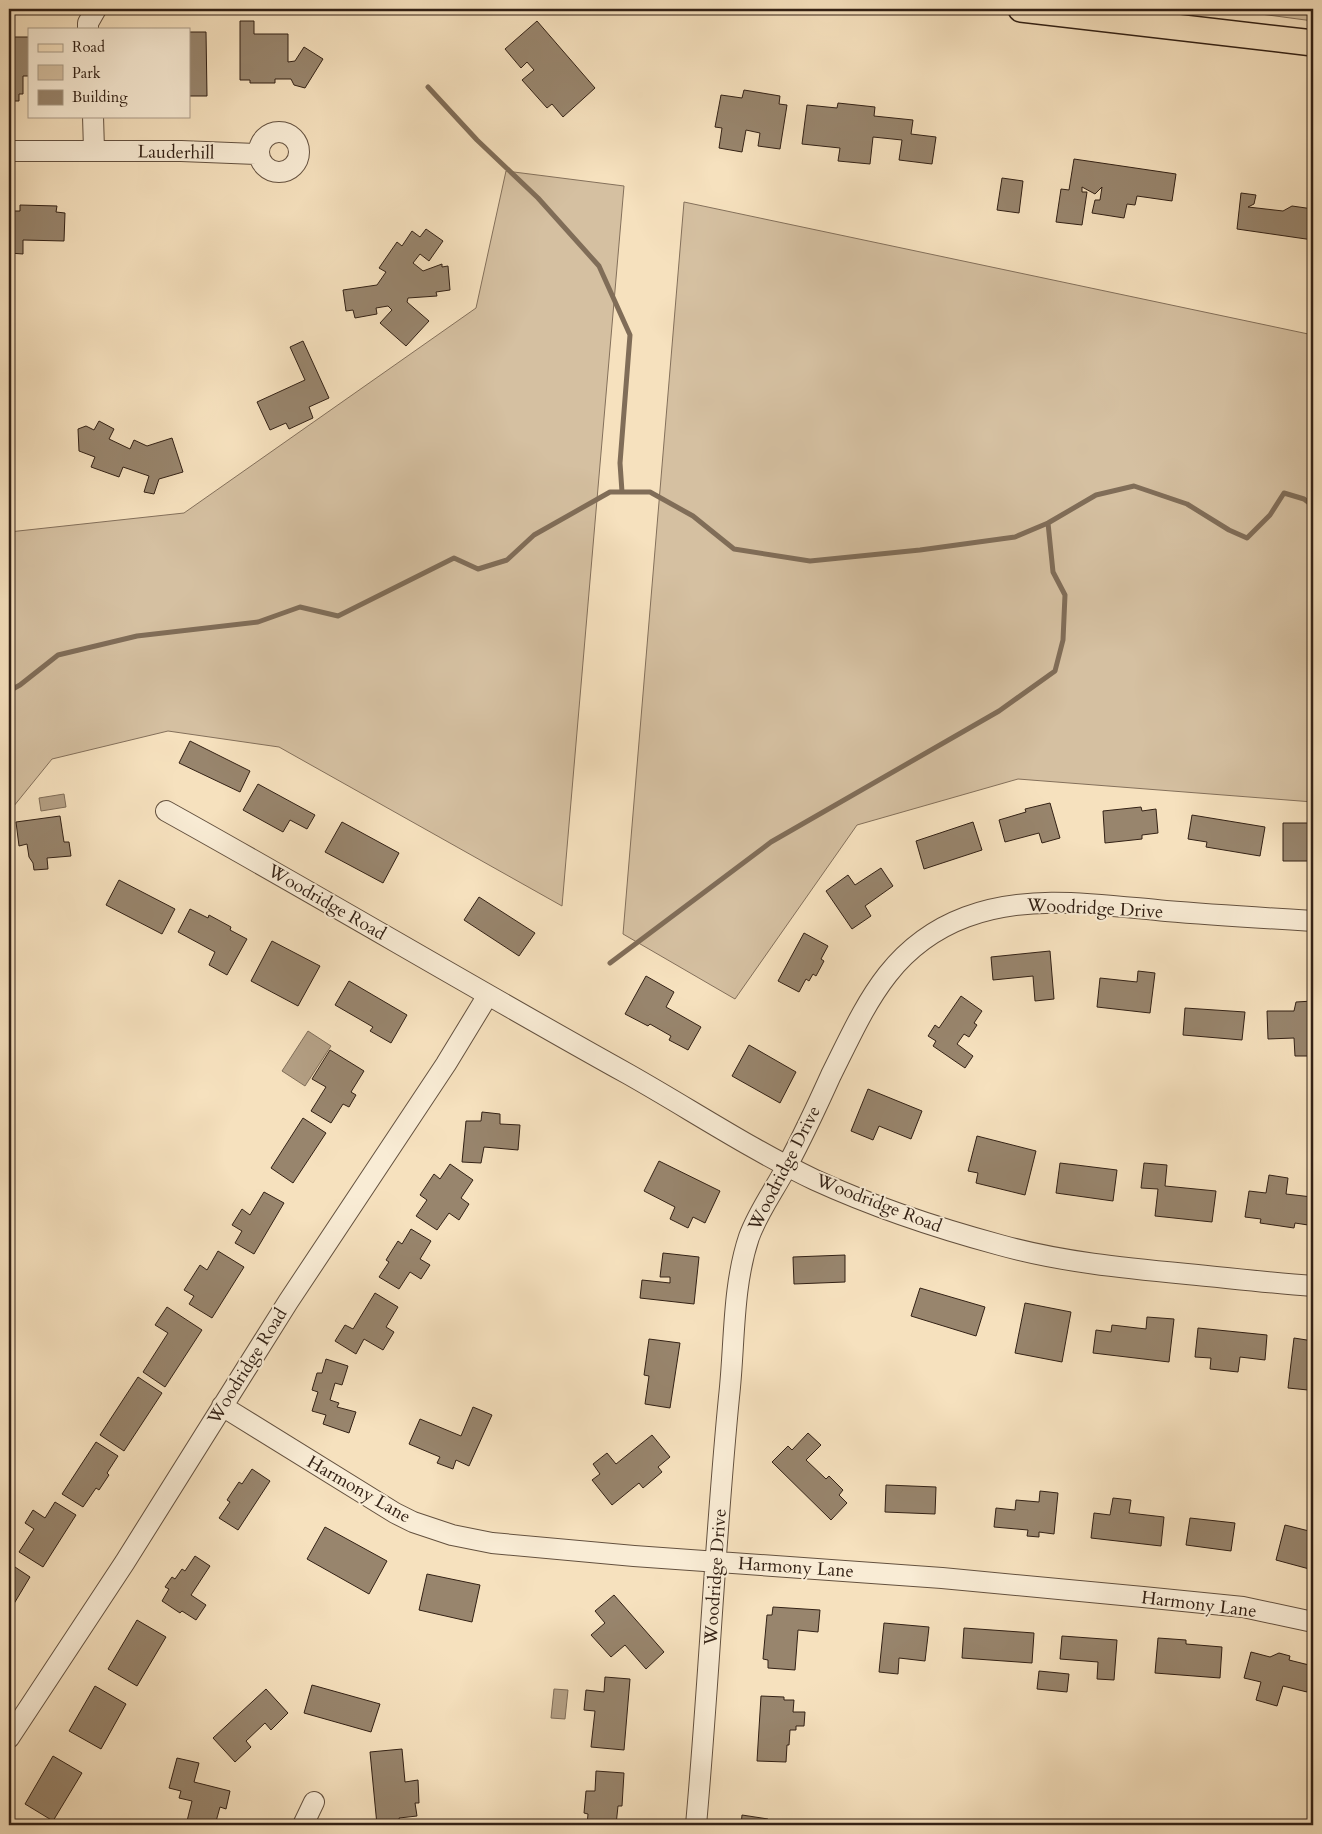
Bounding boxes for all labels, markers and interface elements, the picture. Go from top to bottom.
legend [28,28,190,118]
text: Road [72,37,105,57]
text: Park [72,63,101,83]
text: Building [72,87,128,107]
street label: Lauderhill [137,139,215,166]
street label: Woodridge Road [262,858,391,947]
street label: Woodridge Drive [1025,892,1164,925]
street label: Woodridge Drive [742,1102,827,1236]
street label: Woodridge Road [811,1168,946,1239]
street label: Woodridge Road [201,1303,293,1430]
street label: Harmony Lane [302,1450,415,1529]
street label: Woodridge Drive [698,1508,733,1647]
street label: Harmony Lane [737,1551,855,1584]
street label: Harmony Lane [1140,1585,1258,1624]

